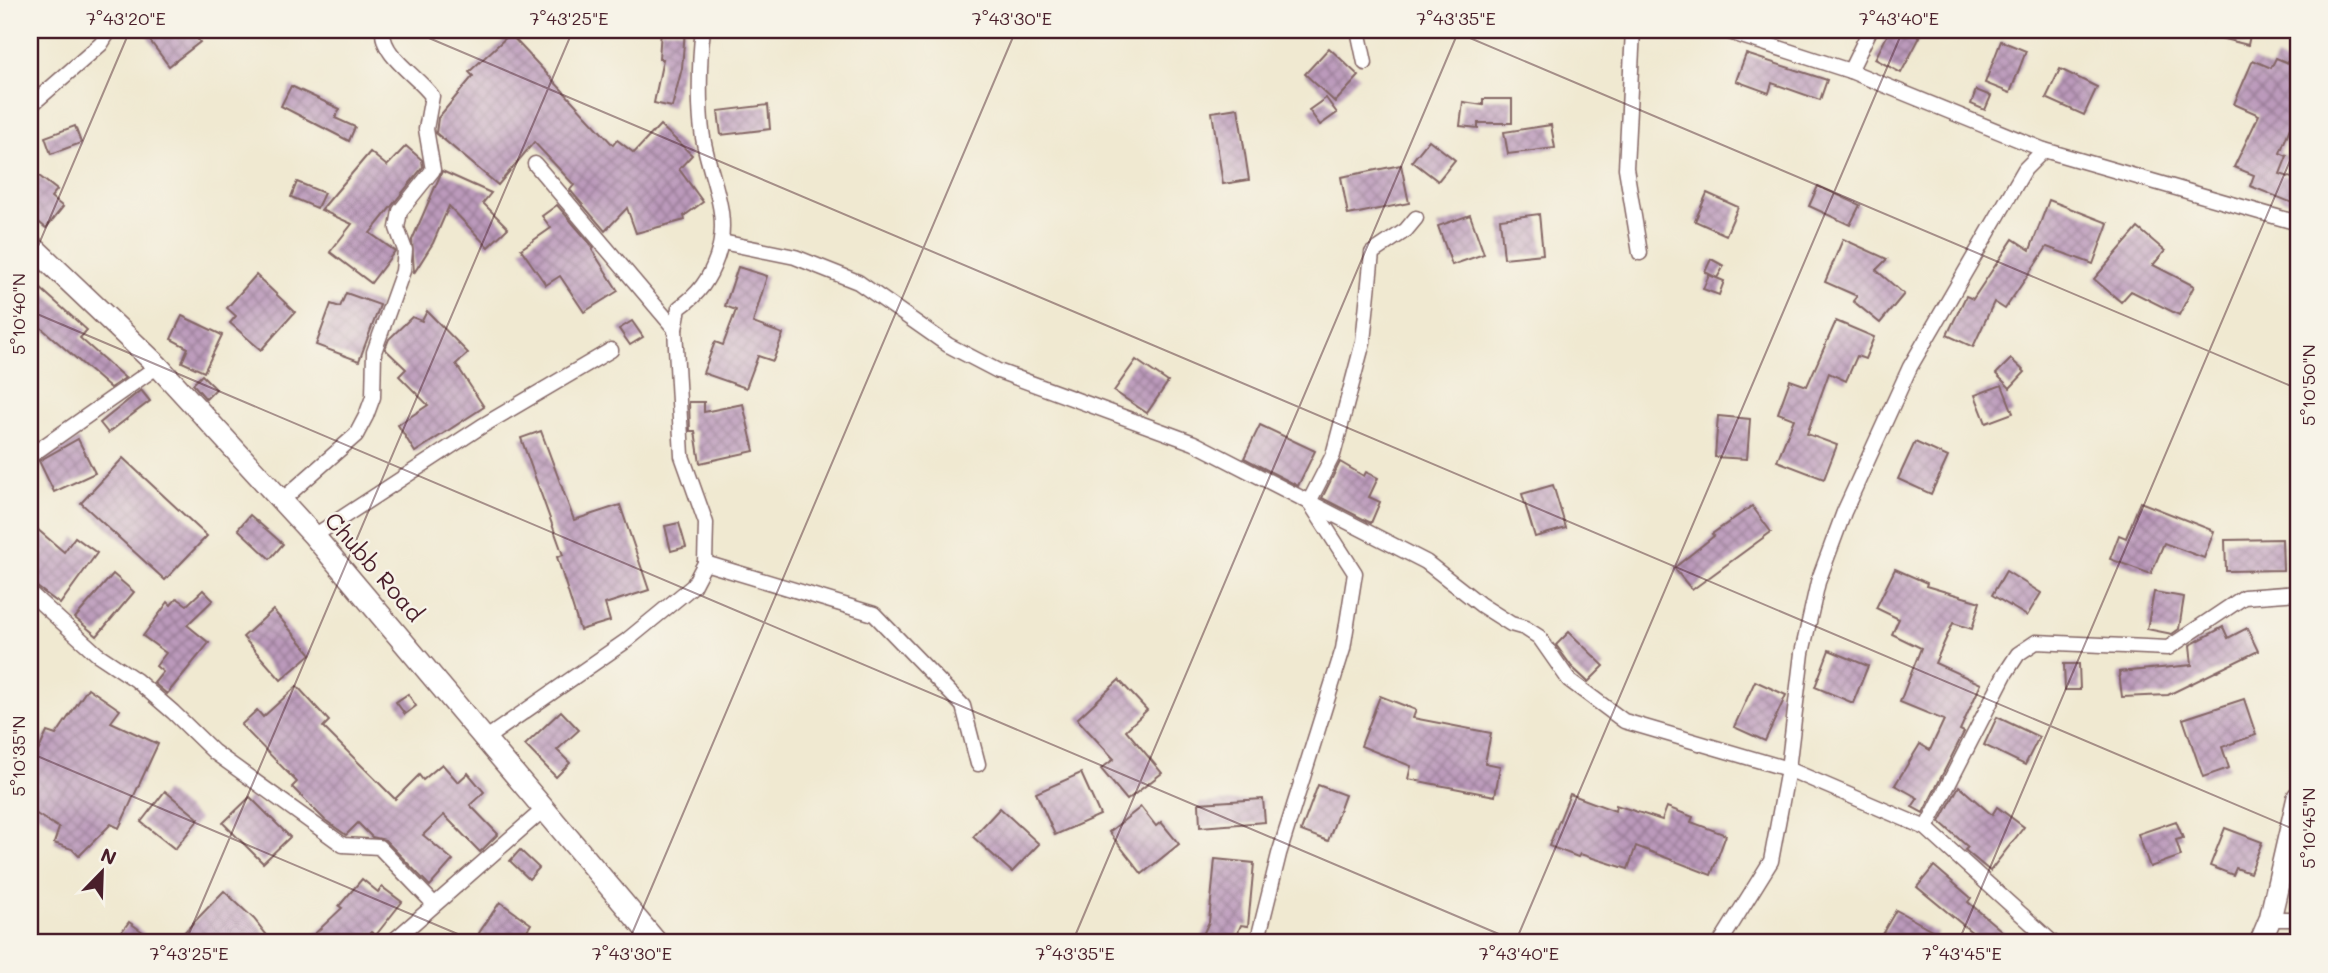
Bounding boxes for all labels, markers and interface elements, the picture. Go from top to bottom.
text: 7°43'20"E [86,6,166,30]
text: 7°43'25"E [529,6,609,30]
text: 7°43'30"E [972,6,1052,30]
text: 7°43'35"E [1416,6,1496,30]
text: 7°43'40"E [1859,6,1939,30]
text: 5°10'40"N [6,273,30,355]
text: 5°10'50"N [2296,344,2320,426]
street label: Chubb Road [319,505,431,627]
text: 5°10'35"N [6,715,30,797]
text: 5°10'45"N [2296,787,2320,869]
north arrow [66,836,136,906]
text: N [97,842,120,870]
text: 7°43'25"E [149,941,229,965]
text: 7°43'30"E [592,941,672,965]
text: 7°43'35"E [1035,941,1115,965]
text: 7°43'40"E [1479,941,1559,965]
text: 7°43'45"E [1922,941,2002,965]

